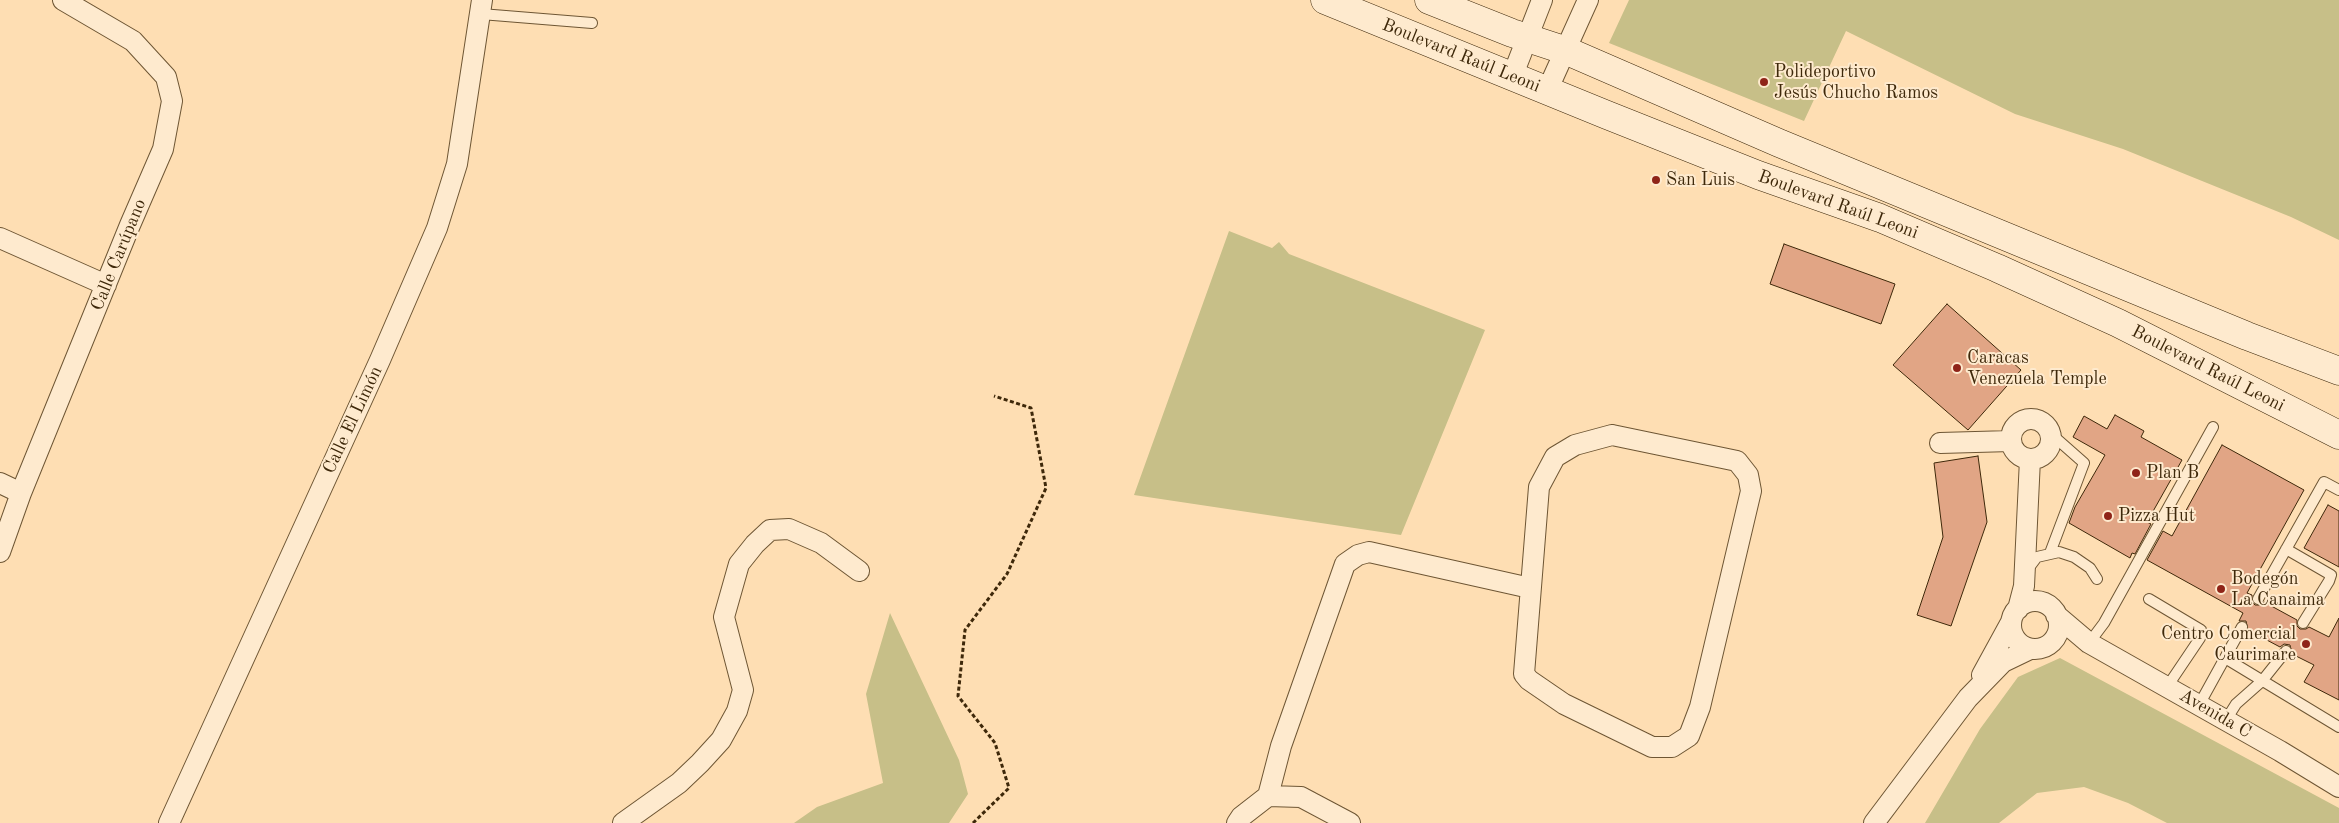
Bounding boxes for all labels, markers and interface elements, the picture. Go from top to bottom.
street label: Boulevard Raúl Leoni [1379,14,1543,98]
place label: Polideportivo Jesús Chucho Ramos [1774,61,1938,104]
marker: Polideportivo Jesús Chucho Ramos [1758,76,1770,88]
street label: Boulevard Raúl Leoni [1755,166,1921,244]
place label: San Luis [1666,169,1735,191]
marker: San Luis [1650,174,1662,186]
street label: Calle Carúpano [87,196,151,314]
street label: Boulevard Raúl Leoni [2128,321,2288,417]
place label: Caracas Venezuela Temple [1967,347,2107,389]
marker: Caracas Venezuela Temple [1951,362,1963,374]
street label: Calle El Limón [319,363,387,477]
place label: Plan B [2146,462,2199,484]
marker: Plan B [2130,467,2142,479]
place label: Pizza Hut [2118,505,2195,527]
marker: Pizza Hut [2102,510,2114,522]
place label: Bodegón La Canaima [2231,568,2325,610]
marker: Bodegón La Canaima [2215,583,2227,595]
place label: Centro Comercial Caurimare [2161,623,2296,666]
marker: Centro Comercial Caurimare [2300,638,2312,650]
street label: Avenida C [2175,685,2255,743]

